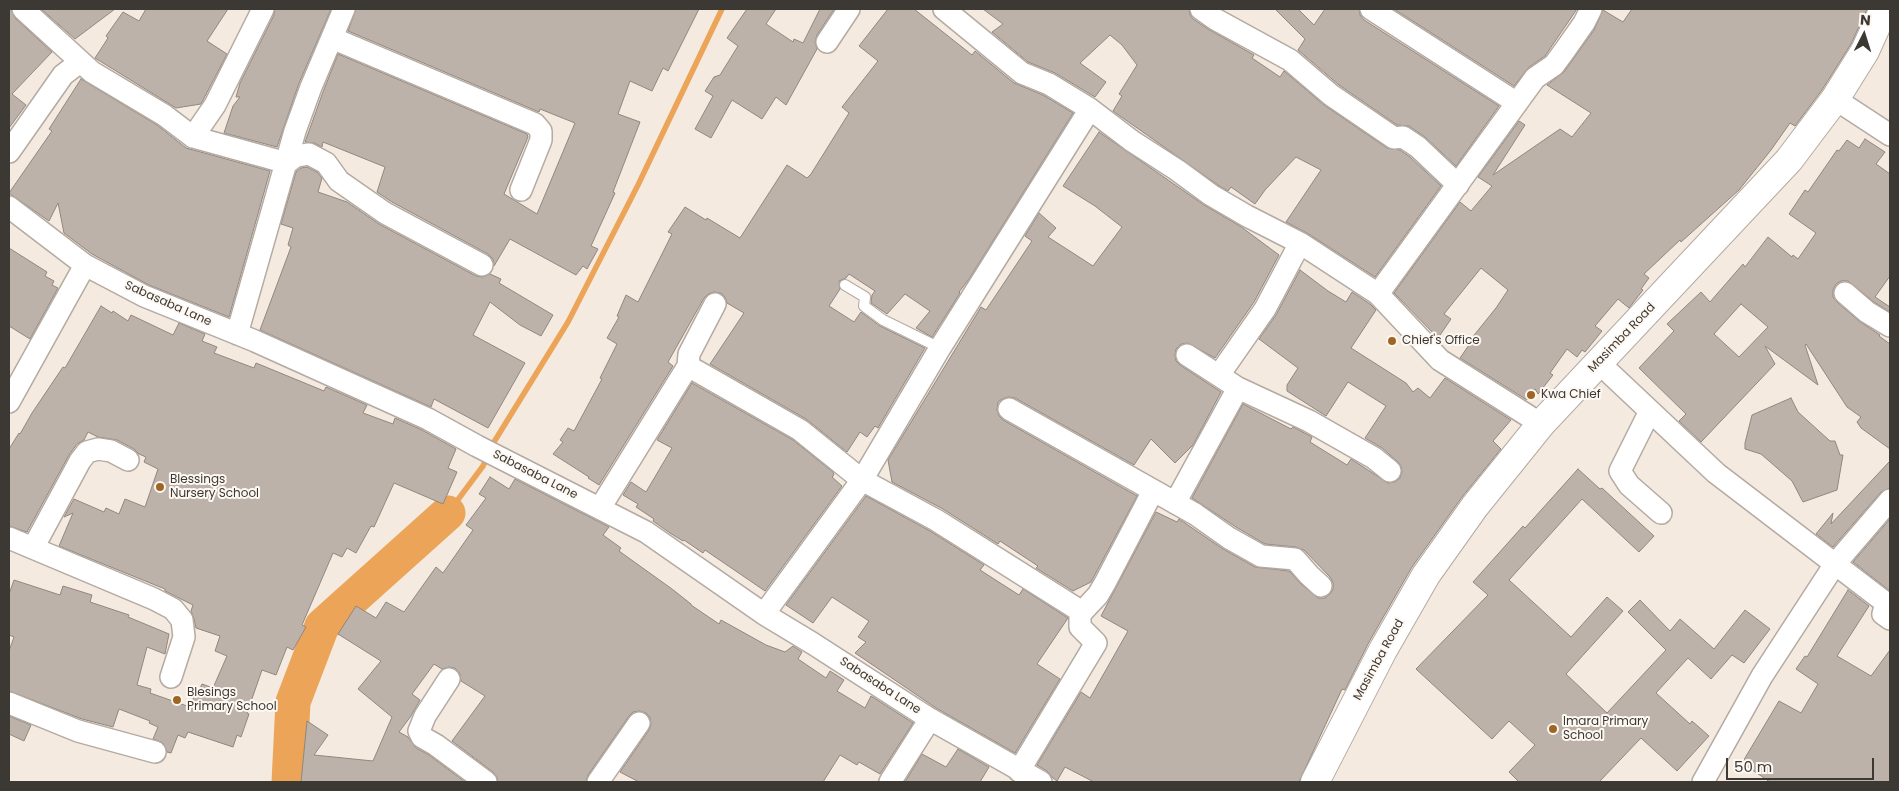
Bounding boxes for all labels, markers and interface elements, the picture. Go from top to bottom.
north arrow [1839,10,1889,60]
text: N [1859,10,1871,30]
street label: Sabasaba Lane [122,278,214,330]
street label: Masimba Road [1585,300,1659,376]
place label: Chief's Office [1402,334,1480,348]
marker: Chief's Office [1386,335,1398,347]
place label: Kwa Chief [1541,388,1601,402]
marker: Kwa Chief [1525,389,1537,401]
street label: Sabasaba Lane [490,447,580,503]
place label: Blessings Nursery School [170,473,259,501]
marker: Blessings Nursery School [154,481,166,493]
street label: Masimba Road [1351,617,1407,703]
street label: Sabasaba Lane [837,654,923,718]
place label: Blesings Primary School [187,686,277,714]
marker: Blesings Primary School [171,694,183,706]
place label: Imara Primary School [1563,715,1648,743]
marker: Imara Primary School [1547,723,1559,735]
scale bar [1729,748,1876,780]
text: 50 m [1734,756,1772,777]

